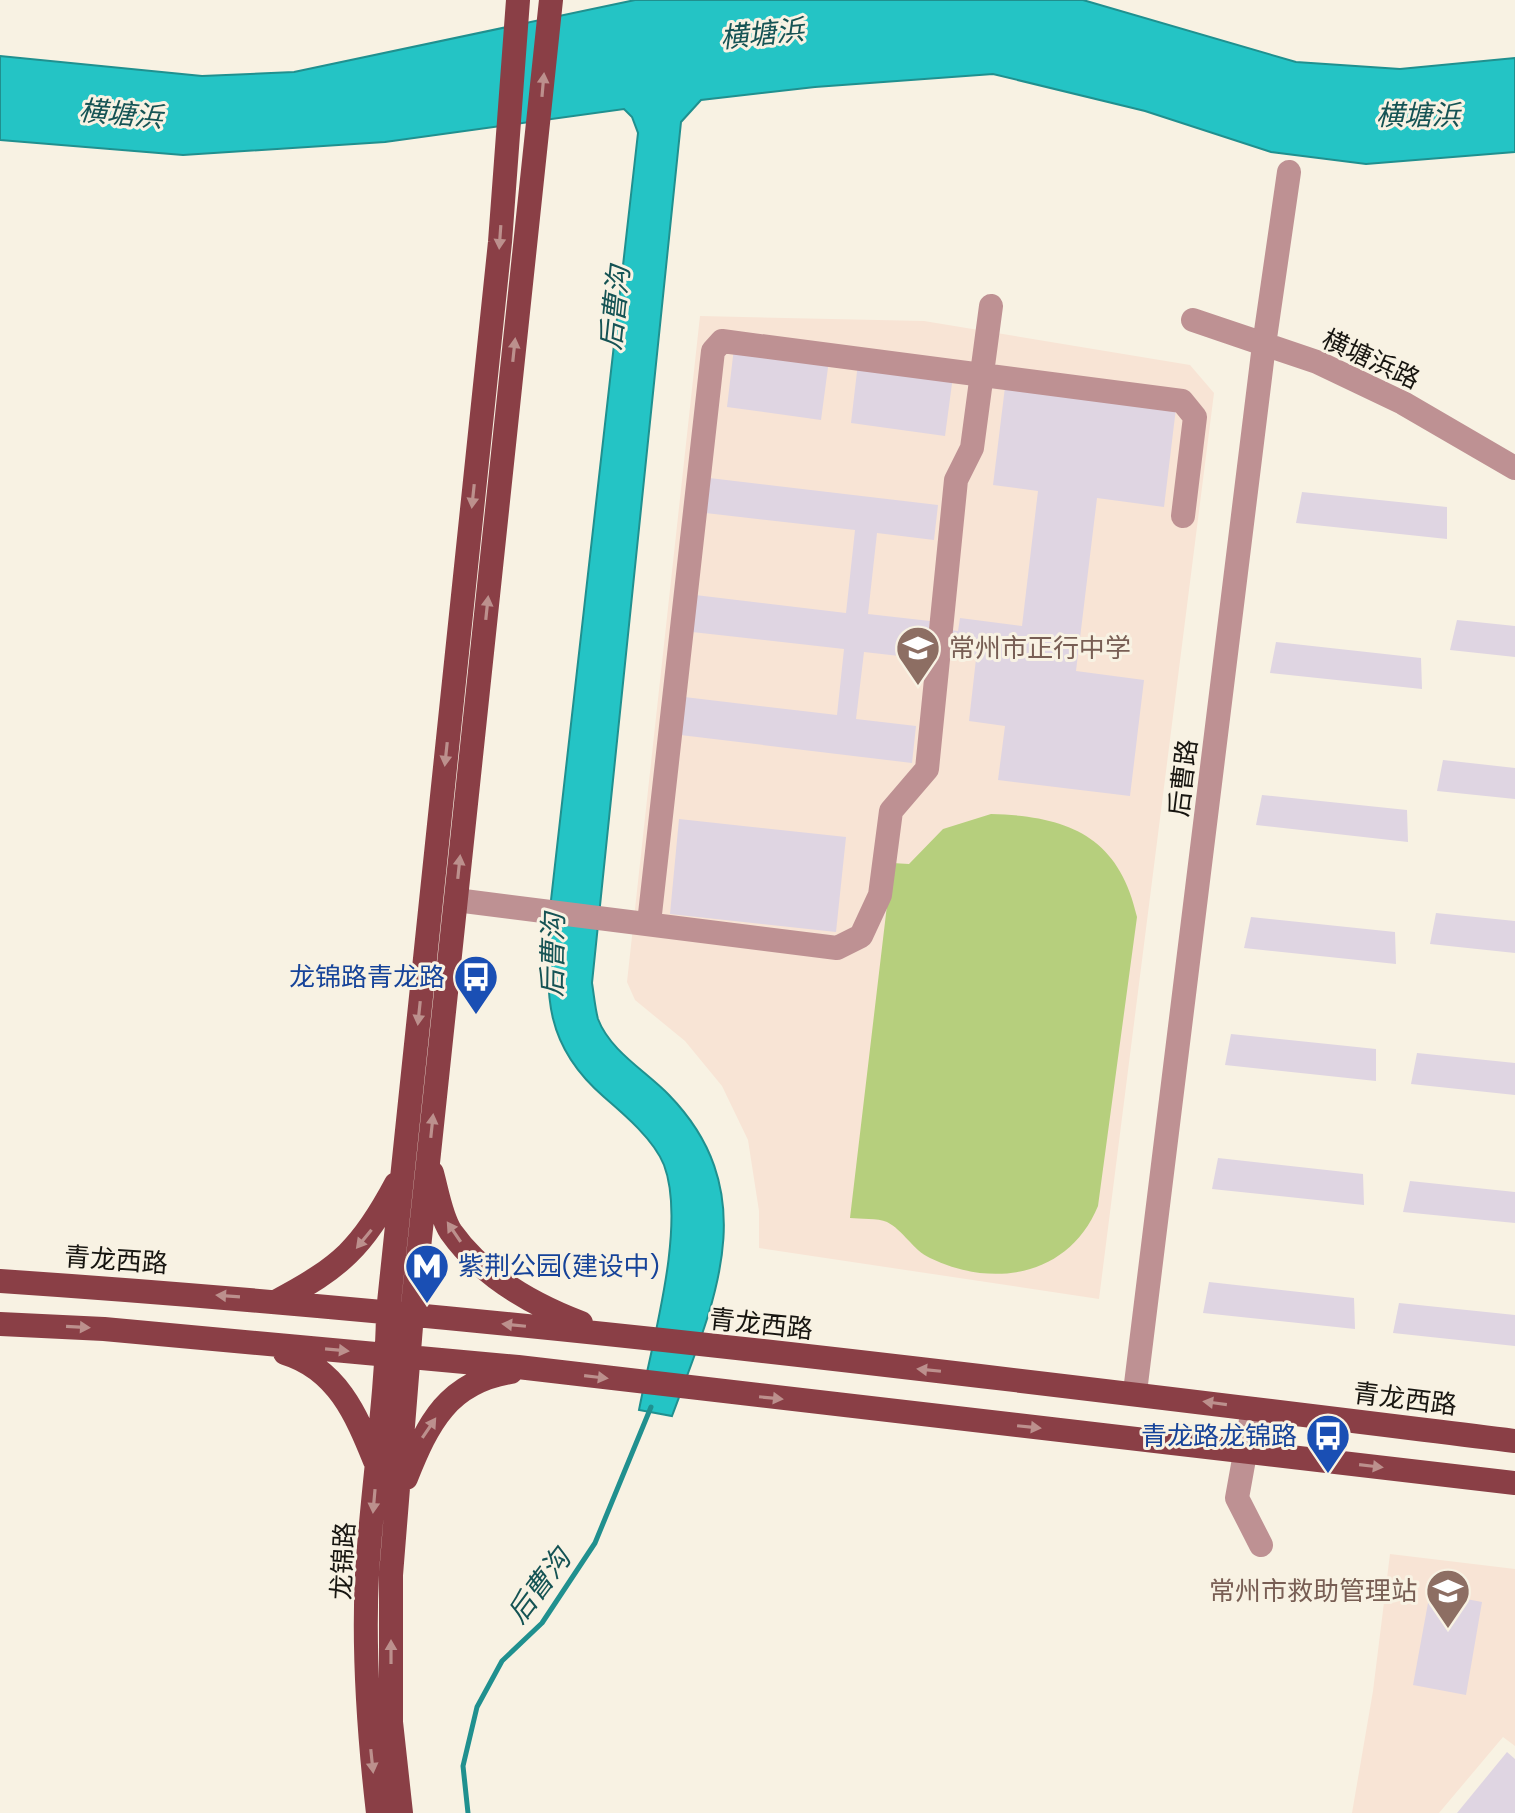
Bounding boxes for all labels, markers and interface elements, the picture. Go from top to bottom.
water label: 横塘浜 [718,11,809,57]
one-way arrow [537,72,550,97]
water label: 横塘浜 [78,92,167,136]
water label: 横塘浜 [1376,97,1463,134]
one-way arrow [493,225,506,250]
water label: 后曹沟 [592,261,638,352]
street label: 横塘浜路 [1317,322,1425,396]
one-way arrow [508,337,521,362]
one-way arrow [467,484,480,509]
one-way arrow [480,595,493,620]
school or university icon: 常州市正行中学 [894,624,942,687]
place label: 常州市正行中学 [949,631,1131,665]
street label: 后曹路 [1161,737,1205,819]
one-way arrow [440,742,453,767]
one-way arrow [453,854,466,879]
water label: 后曹沟 [534,910,572,997]
bus stop icon: 龙锦路青龙路 [452,953,500,1016]
place label: 龙锦路青龙路 [289,960,445,994]
one-way arrow [413,1001,426,1026]
one-way arrow [426,1113,439,1138]
one-way arrow [447,1221,462,1242]
one-way arrow [355,1228,372,1249]
street label: 青龙西路 [63,1239,169,1281]
metro station icon: 紫荆公园(建设中) [403,1242,451,1305]
place label: 紫荆公园(建设中) [458,1249,659,1283]
one-way arrow [215,1289,240,1302]
street label: 青龙西路 [708,1302,814,1346]
one-way arrow [501,1318,526,1331]
one-way arrow [66,1321,91,1334]
one-way arrow [325,1344,350,1357]
one-way arrow [916,1363,941,1376]
one-way arrow [583,1370,608,1383]
street label: 青龙西路 [1351,1376,1459,1422]
one-way arrow [759,1391,784,1404]
one-way arrow [1203,1396,1228,1409]
bus stop icon: 青龙路龙锦路 [1304,1412,1352,1475]
one-way arrow [422,1417,437,1438]
place label: 青龙路龙锦路 [1141,1419,1297,1453]
one-way arrow [1017,1420,1042,1433]
one-way arrow [1359,1460,1384,1473]
one-way arrow [367,1489,380,1514]
street label: 龙锦路 [324,1521,362,1601]
water label: 后曹沟 [499,1539,581,1631]
school or university icon: 常州市救助管理站 [1424,1567,1472,1630]
place label: 常州市救助管理站 [1209,1574,1417,1608]
one-way arrow [385,1639,397,1664]
one-way arrow [366,1749,379,1774]

